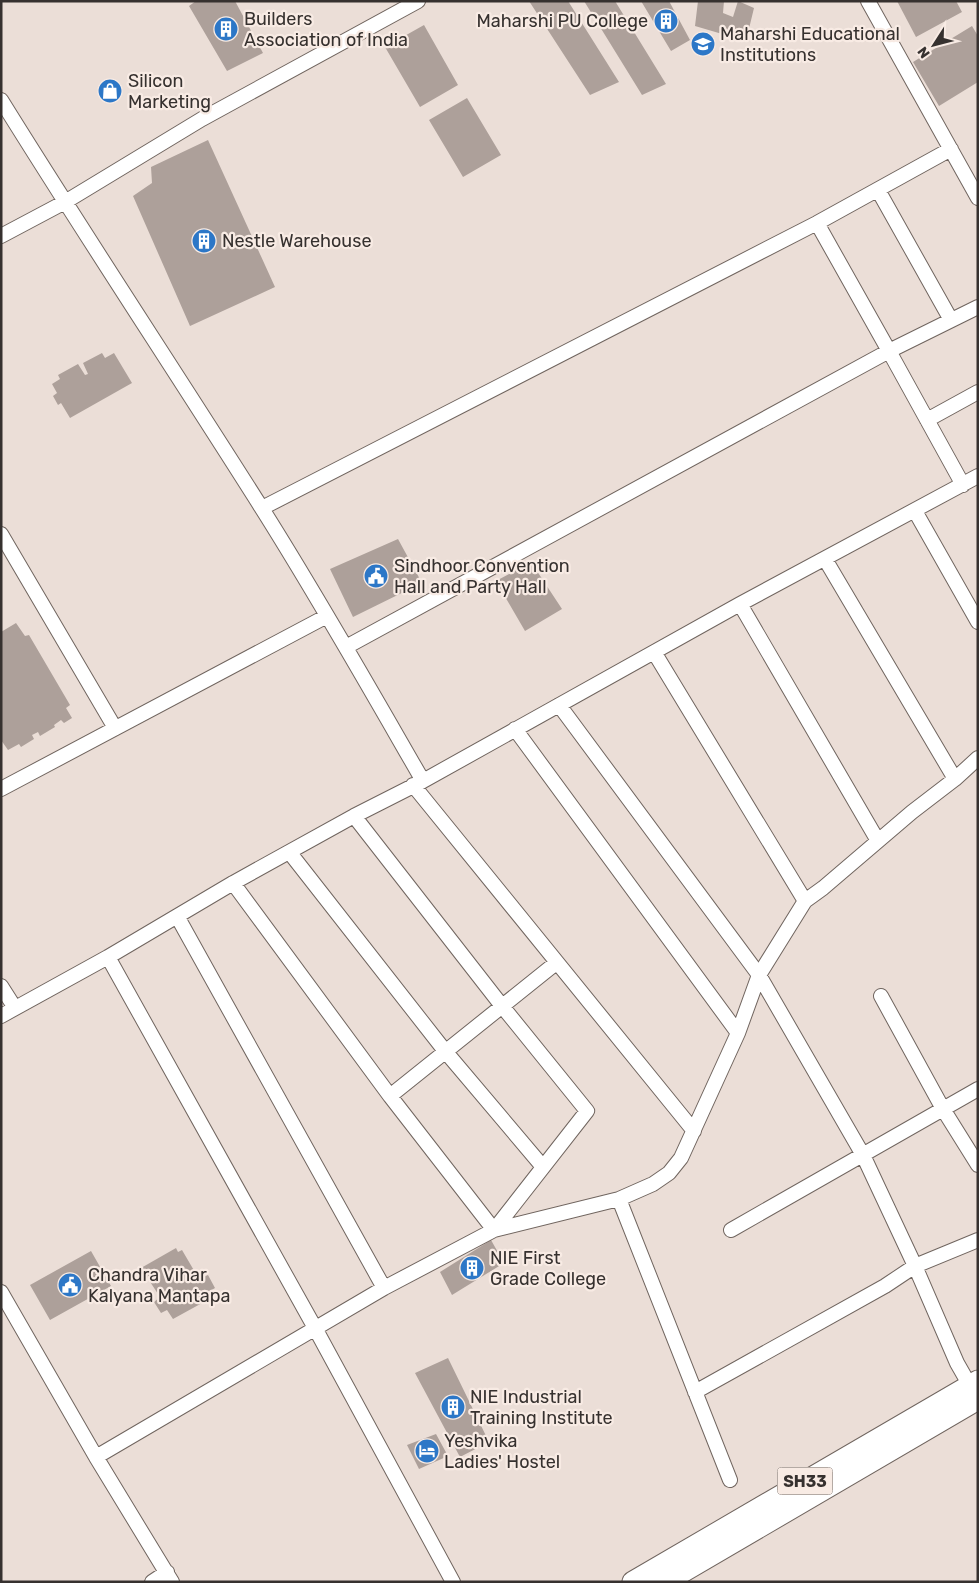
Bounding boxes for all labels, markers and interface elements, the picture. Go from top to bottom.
place label: Builders Association of India [244,8,408,51]
building icon: Maharshi PU College [653,8,679,34]
place label: Maharshi PU College [477,10,648,32]
building icon: Builders Association of India [213,16,239,42]
north arrow [909,20,959,70]
place label: Maharshi Educational Institutions [720,23,900,66]
school or university icon: Maharshi Educational Institutions [690,31,716,57]
text: N [914,43,934,61]
place label: Silicon Marketing [128,70,211,113]
shop icon: Silicon Marketing [97,78,123,104]
building icon: Nestle Warehouse [191,228,217,254]
place label: Nestle Warehouse [222,230,371,252]
place label: Sindhoor Convention Hall and Party Hall [394,555,570,598]
public building icon: Sindhoor Convention Hall and Party Hall [363,563,389,589]
place label: NIE First Grade College [490,1247,606,1290]
building icon: NIE First Grade College [459,1255,485,1281]
place label: Chandra Vihar Kalyana Mantapa [88,1264,230,1307]
public building icon: Chandra Vihar Kalyana Mantapa [57,1272,83,1298]
place label: NIE Industrial Training Institute [470,1386,613,1429]
building icon: NIE Industrial Training Institute [440,1394,466,1420]
place label: Yeshvika Ladies' Hostel [444,1430,560,1473]
hotel icon: Yeshvika Ladies' Hostel [414,1438,440,1464]
road number: SH33 [778,1468,832,1494]

